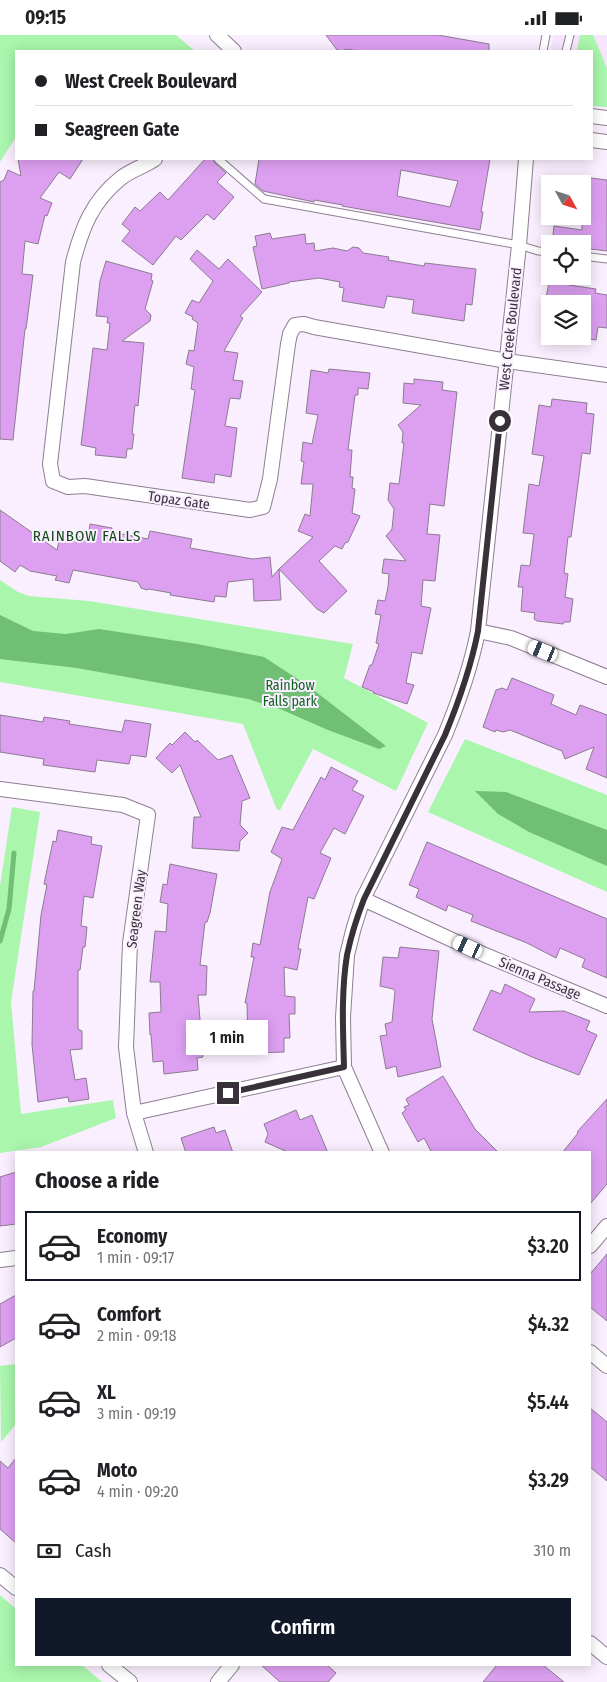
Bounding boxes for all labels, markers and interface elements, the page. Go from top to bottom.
text: 09:15 [25,6,66,29]
text: West Creek Boulevard [65,70,237,93]
text: Seagreen Gate [65,118,179,141]
north arrow [541,175,591,225]
map controls [541,175,591,345]
button: locate [541,235,591,285]
street label: West Creek Boulevard [496,267,525,392]
button: layers [541,295,591,345]
route start [489,410,511,432]
street label: Topaz Gate [147,488,211,513]
district label: RAINBOW FALLS [33,527,141,545]
car [526,638,559,664]
park label: Rainbow Falls park [263,677,318,710]
street label: Seagreen Way [123,868,150,949]
car [451,934,484,960]
street label: Sienna Passage [496,954,583,1003]
callout: 1 min [187,1021,269,1055]
text: 1 min [210,1028,244,1047]
route end [217,1082,239,1104]
text: Choose a ride [35,1167,159,1194]
icon: car [37,1224,82,1269]
text: Economy [97,1225,167,1248]
text: $3.20 [527,1235,569,1258]
text: 1 min · 09:17 [97,1248,174,1267]
icon: car [37,1302,82,1347]
text: Comfort [97,1303,161,1326]
text: $4.32 [528,1313,569,1336]
text: 2 min · 09:18 [97,1326,176,1345]
icon: car [37,1380,82,1425]
text: XL [97,1381,116,1404]
text: $5.44 [527,1391,569,1414]
text: 3 min · 09:19 [97,1404,176,1423]
icon: car [37,1458,82,1503]
text: Moto [97,1459,137,1482]
text: $3.29 [528,1469,569,1492]
text: 4 min · 09:20 [97,1482,179,1501]
icon: cash [35,1537,63,1565]
text: Cash [75,1539,112,1562]
text: 310 m [534,1541,571,1560]
button: Confirm [35,1598,571,1656]

